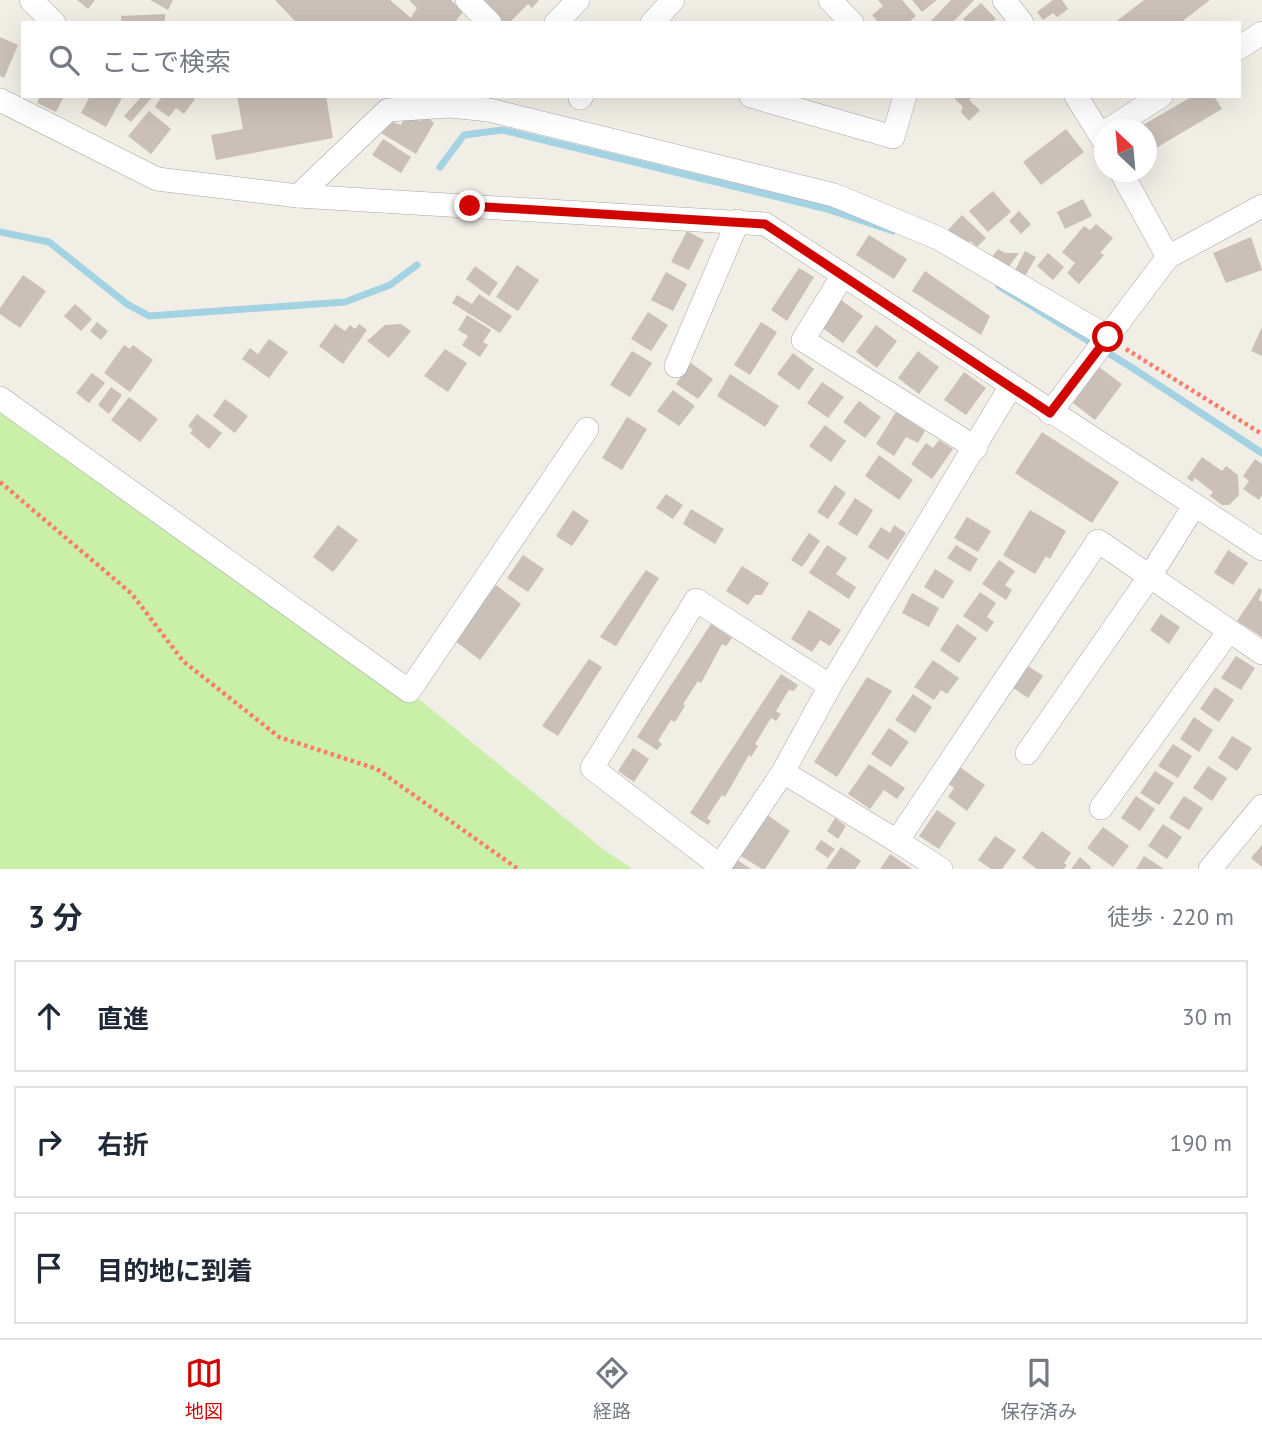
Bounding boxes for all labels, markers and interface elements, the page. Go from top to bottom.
search box [21,21,1241,98]
icon: search [45,41,83,79]
text: ここで検索 [101,45,231,78]
north arrow [1094,119,1157,182]
route end [454,190,485,221]
route start [1092,321,1123,352]
text: 3 分 [28,897,83,936]
text: 徒歩 · 220 m [1107,902,1234,931]
icon: ahead [30,997,68,1035]
text: 直進 [97,1002,149,1035]
text: 30 m [1182,1002,1232,1031]
icon: right [30,1123,68,1161]
text: 右折 [97,1128,149,1161]
text: 190 m [1170,1128,1232,1157]
icon: arrive [30,1249,68,1287]
text: 目的地に到着 [97,1254,253,1287]
tab: 地図 [185,1354,223,1423]
tab: 経路 [593,1354,631,1423]
tab: 保存済み [1001,1354,1077,1423]

